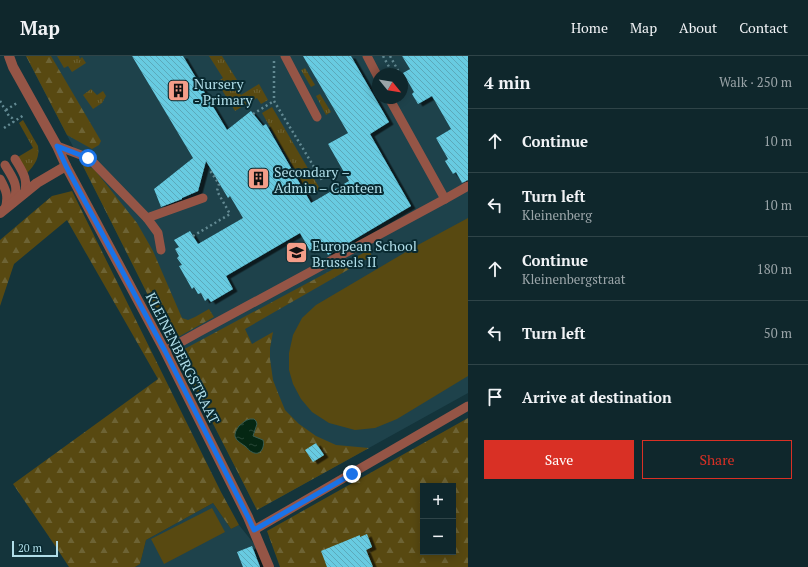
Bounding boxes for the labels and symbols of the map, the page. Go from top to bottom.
north arrow [372,68,408,104]
place label: Nursery - Primary [194,74,253,109]
building icon: Nursery - Primary [165,78,191,104]
route start [79,149,97,167]
place label: Secondary – Admin – Canteen [274,162,383,197]
building icon: Secondary – Admin – Canteen [246,166,272,192]
place label: European School Brussels II [312,236,417,271]
school or university icon: European School Brussels II [284,240,310,266]
street label: KLEINENBERGSTRAAT [142,289,225,427]
route end [343,465,361,483]
scale bar [12,539,58,558]

